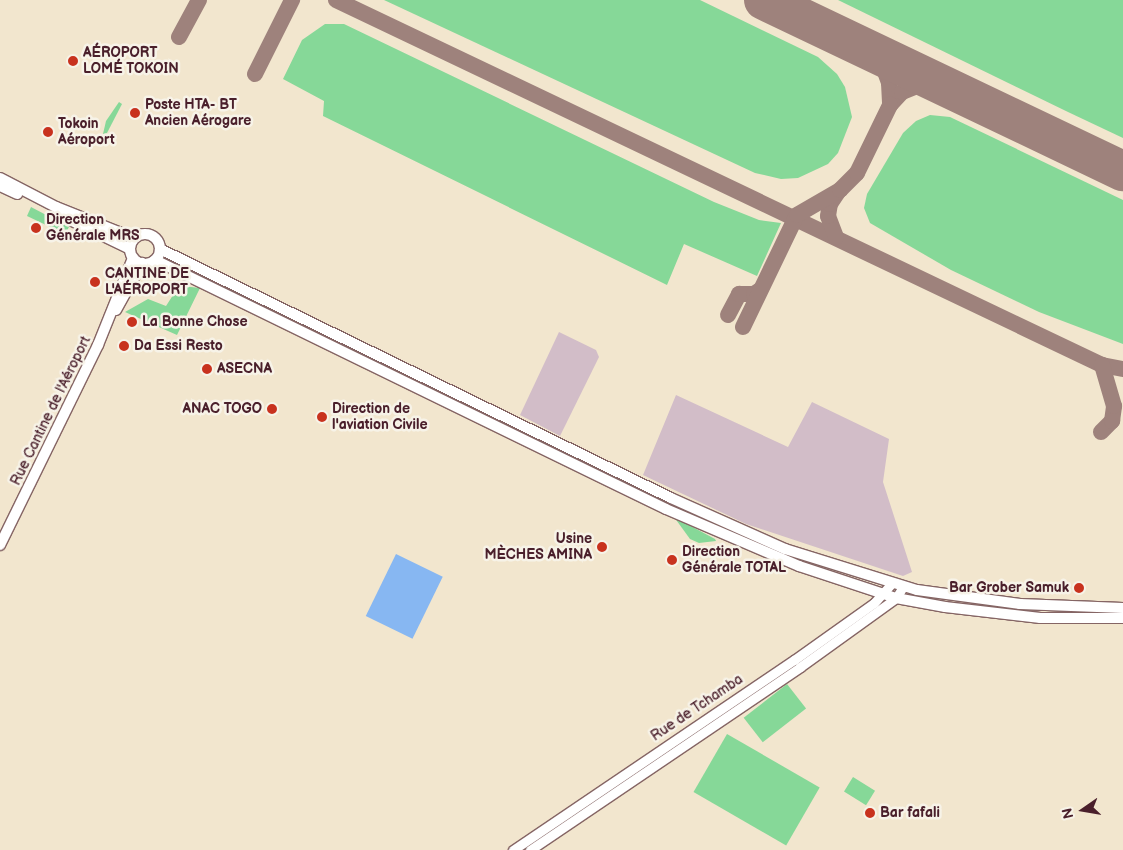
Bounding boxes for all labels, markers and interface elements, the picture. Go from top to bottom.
place label: AÉROPORT LOMÉ TOKOIN [83,45,179,78]
marker: AÉROPORT LOMÉ TOKOIN [67,55,79,67]
place label: Poste HTA- BT Ancien Aérogare [145,97,251,130]
marker: Poste HTA- BT Ancien Aérogare [129,107,141,119]
place label: Tokoin Aéroport [58,116,115,148]
marker: Tokoin Aéroport [42,126,54,138]
place label: Direction Générale MRS [46,212,139,244]
marker: Direction Générale MRS [30,222,42,234]
place label: CANTINE DE L'AÉROPORT [105,266,189,298]
marker: CANTINE DE L'AÉROPORT [89,276,101,288]
place label: La Bonne Chose [142,314,247,330]
marker: La Bonne Chose [126,316,138,328]
street label: Rue Cantine de l'Aéroport [8,334,94,488]
place label: Da Essi Resto [134,338,223,354]
marker: Da Essi Resto [118,340,130,352]
place label: ASECNA [217,361,272,377]
marker: ASECNA [201,363,213,375]
place label: ANAC TOGO [182,401,262,417]
place label: Direction de l'aviation Civile [332,401,427,434]
marker: ANAC TOGO [266,403,278,415]
marker: Direction de l'aviation Civile [316,411,328,423]
place label: Usine MÈCHES AMINA [484,531,592,564]
marker: Usine MÈCHES AMINA [596,541,608,553]
place label: Direction Générale TOTAL [682,544,786,576]
marker: Direction Générale TOTAL [666,554,678,566]
place label: Bar Grober Samuk [949,580,1069,596]
marker: Bar Grober Samuk [1073,582,1085,594]
street label: Rue de Tchamba [648,671,746,745]
north arrow [1058,785,1108,835]
place label: Bar fafali [880,805,940,821]
text: N [1058,806,1077,821]
marker: Bar fafali [864,807,876,819]

